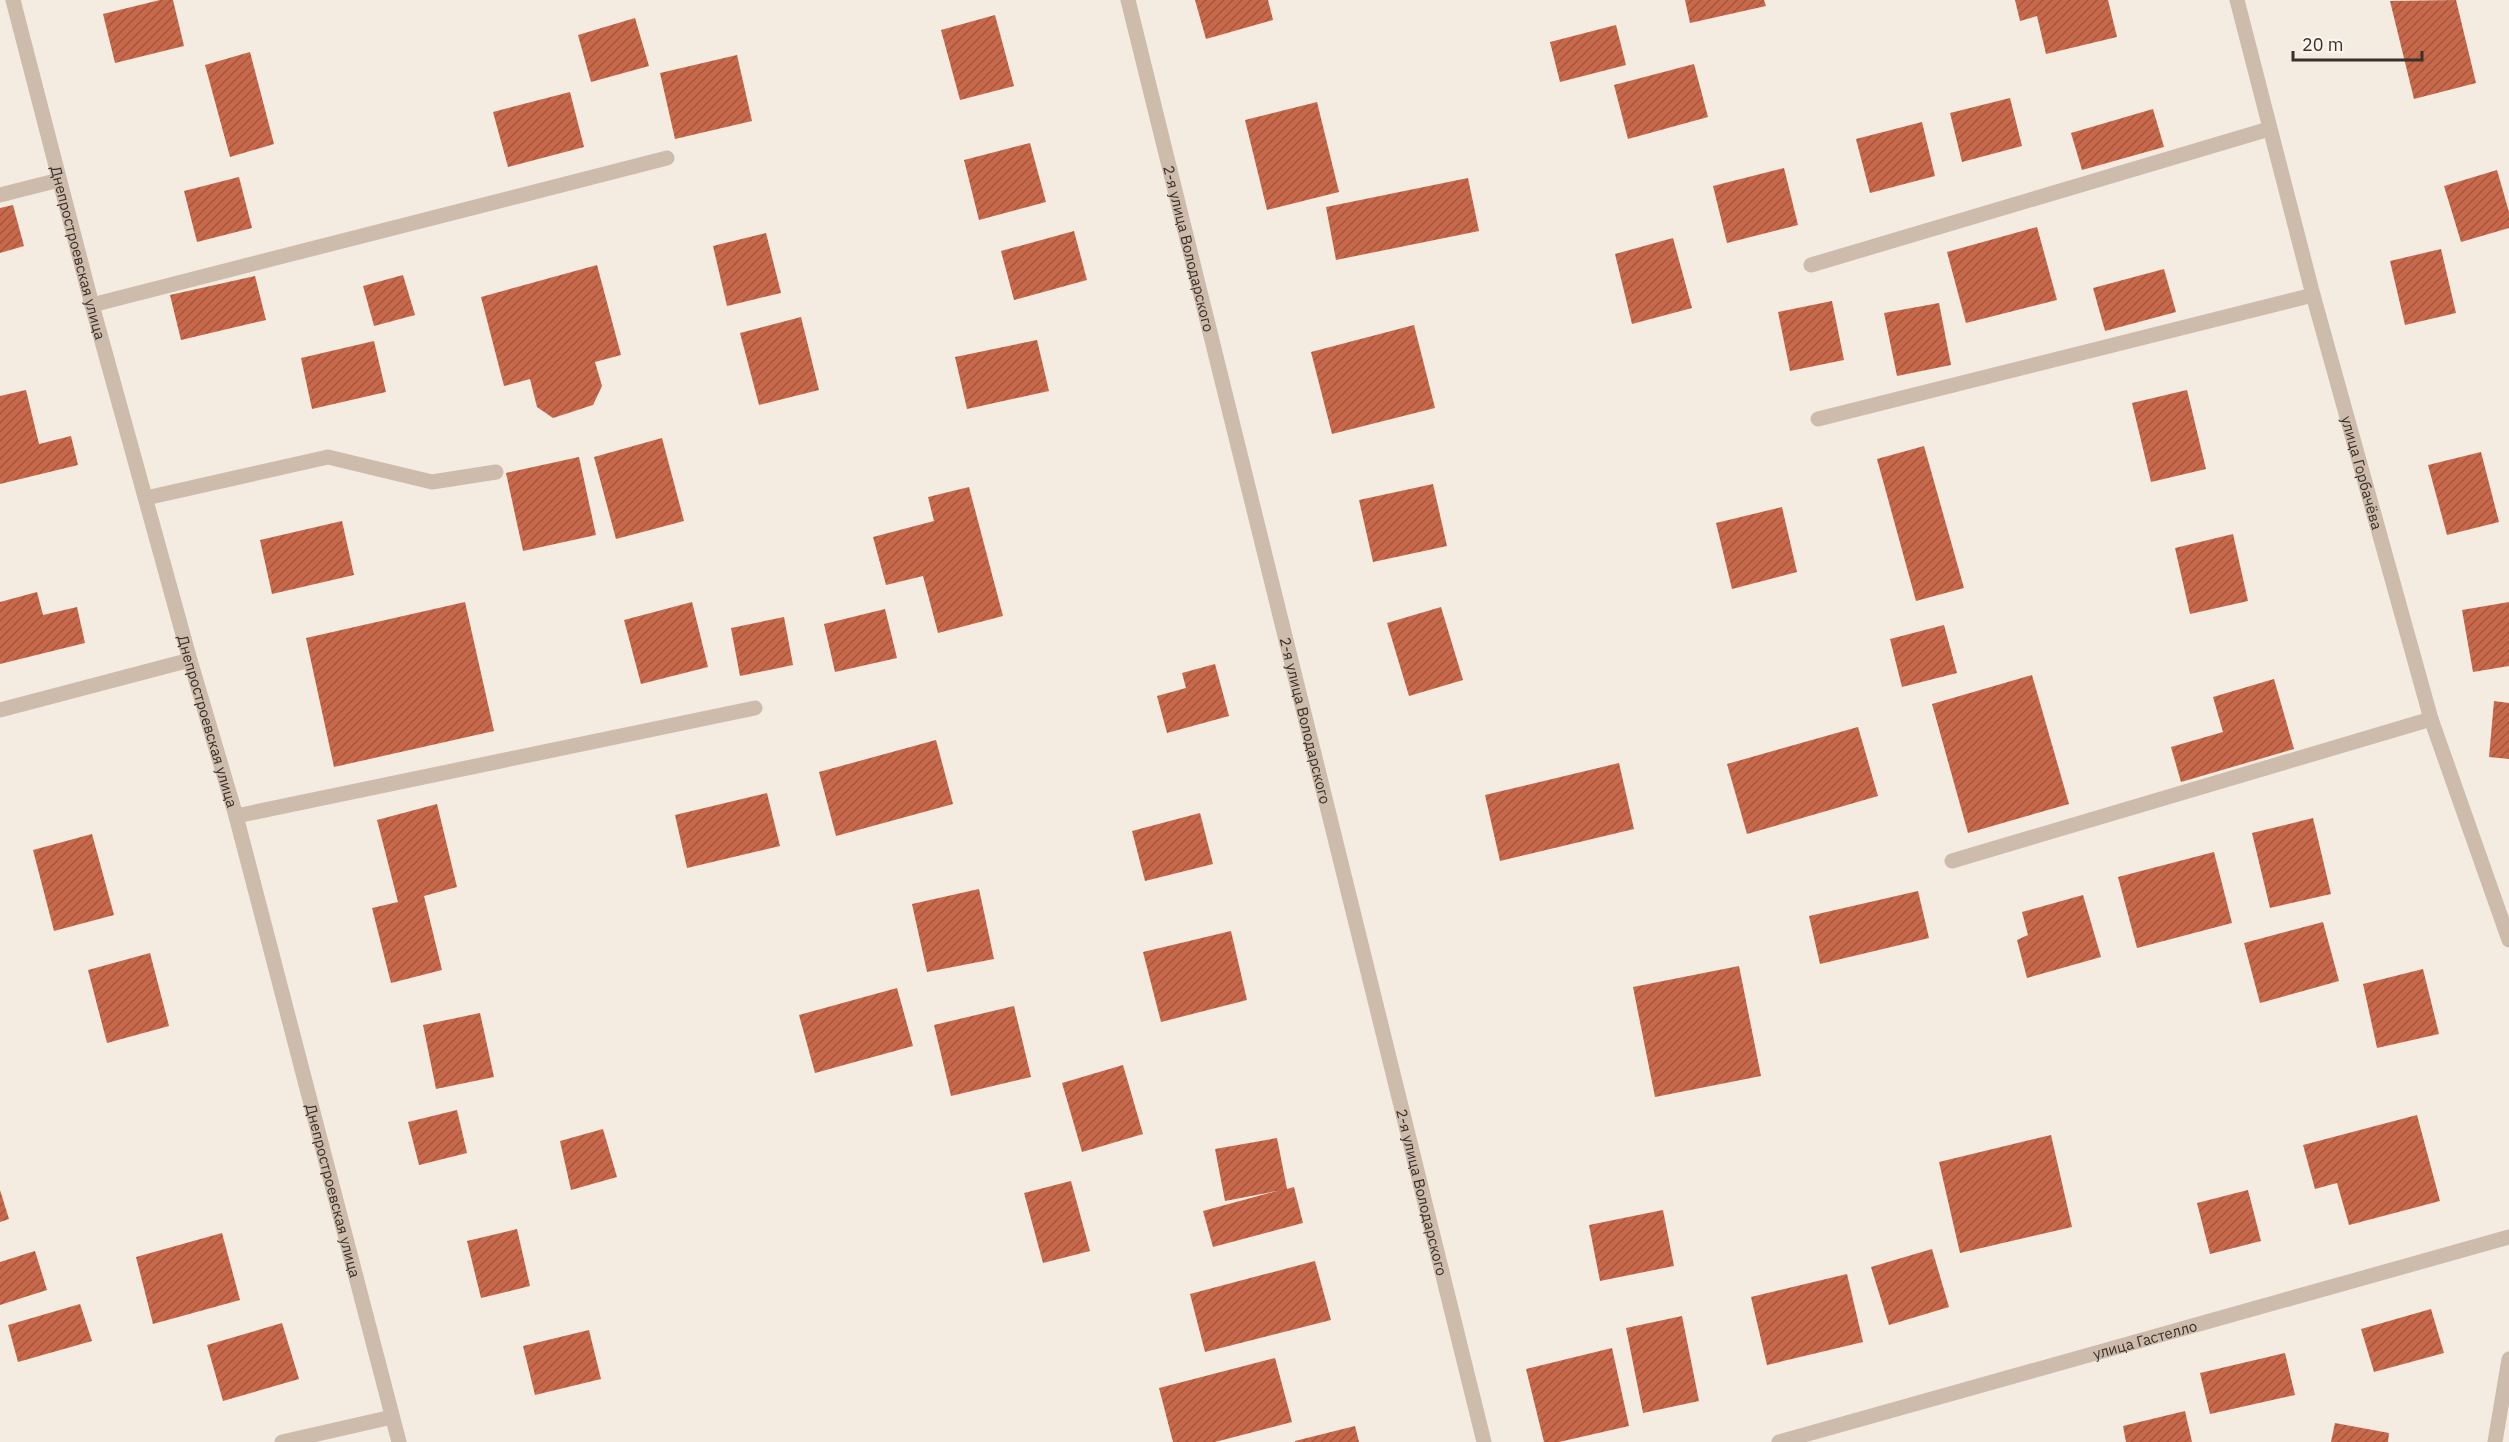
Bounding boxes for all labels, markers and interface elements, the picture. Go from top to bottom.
scale bar [2293,24,2422,62]
text: 20 m [2302,33,2344,56]
street label: 2-я улица Володарского [1160,163,1219,334]
street label: Днепростроевская улица [47,164,111,342]
street label: улица Горбачёва [2338,414,2387,532]
street label: Днепростроевская улица [174,633,242,810]
street label: 2-я улица Володарского [1276,635,1336,806]
street label: Днепростроевская улица [302,1102,365,1280]
street label: 2-я улица Володарского [1393,1107,1452,1278]
street label: улица Гастелло [2091,1316,2199,1363]

